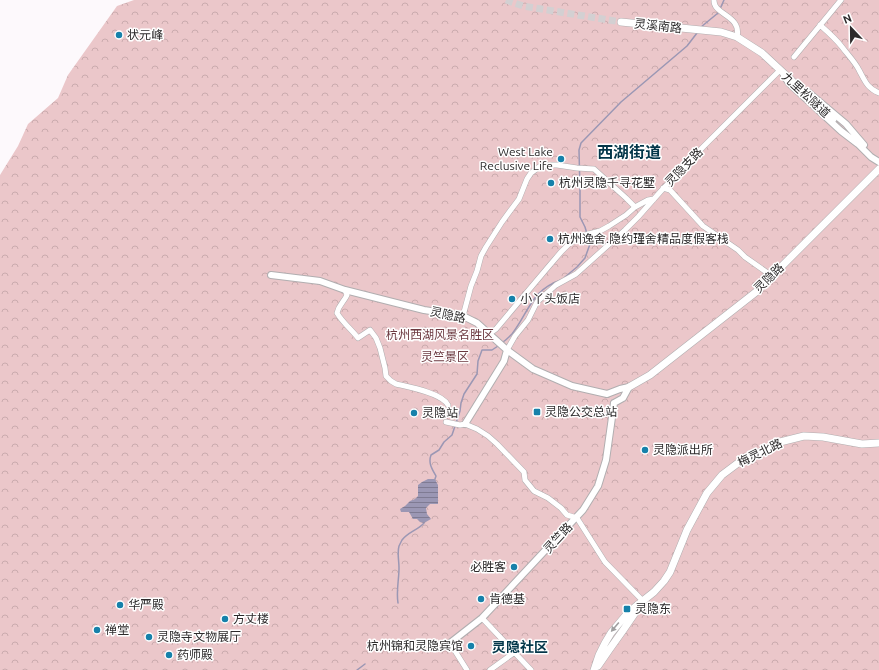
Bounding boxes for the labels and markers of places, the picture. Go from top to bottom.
place label: 状元峰 [127,28,163,41]
marker: 状元峰 [114,30,124,40]
place label: West Lake Reclusive Life [480,145,553,172]
marker: West Lake Reclusive Life [556,154,566,164]
place label: 杭州灵隐千寻花墅 [559,176,655,189]
marker: 杭州灵隐千寻花墅 [546,178,556,188]
place label: 杭州逸舍.隐约瑾舍精品度假客栈 [558,232,729,245]
marker: 杭州逸舍.隐约瑾舍精品度假客栈 [545,234,555,244]
place label: 小丫头饭店 [520,292,580,305]
marker: 小丫头饭店 [507,294,517,304]
place label: 灵隐公交总站 [545,405,617,418]
place label: 灵隐站 [422,406,458,419]
marker: 灵隐公交总站 [532,407,542,417]
marker: 灵隐站 [409,408,419,418]
place label: 灵隐派出所 [653,443,713,456]
marker: 灵隐派出所 [640,445,650,455]
place label: 必胜客 [470,560,506,573]
marker: 必胜客 [509,562,519,572]
place label: 肯德基 [489,592,525,605]
marker: 肯德基 [476,594,486,604]
place label: 华严殿 [128,598,164,611]
marker: 华严殿 [115,600,125,610]
place label: 灵隐东 [635,602,671,615]
marker: 灵隐东 [622,604,632,614]
place label: 方丈楼 [233,612,269,625]
marker: 方丈楼 [220,614,230,624]
place label: 禅堂 [105,623,129,636]
marker: 禅堂 [92,625,102,635]
place label: 灵隐寺文物展厅 [157,630,241,643]
marker: 灵隐寺文物展厅 [144,632,154,642]
place label: 杭州锦和灵隐宾馆 [367,639,463,652]
marker: 杭州锦和灵隐宾馆 [466,641,476,651]
place label: 药师殿 [177,648,213,661]
marker: 药师殿 [164,650,174,660]

